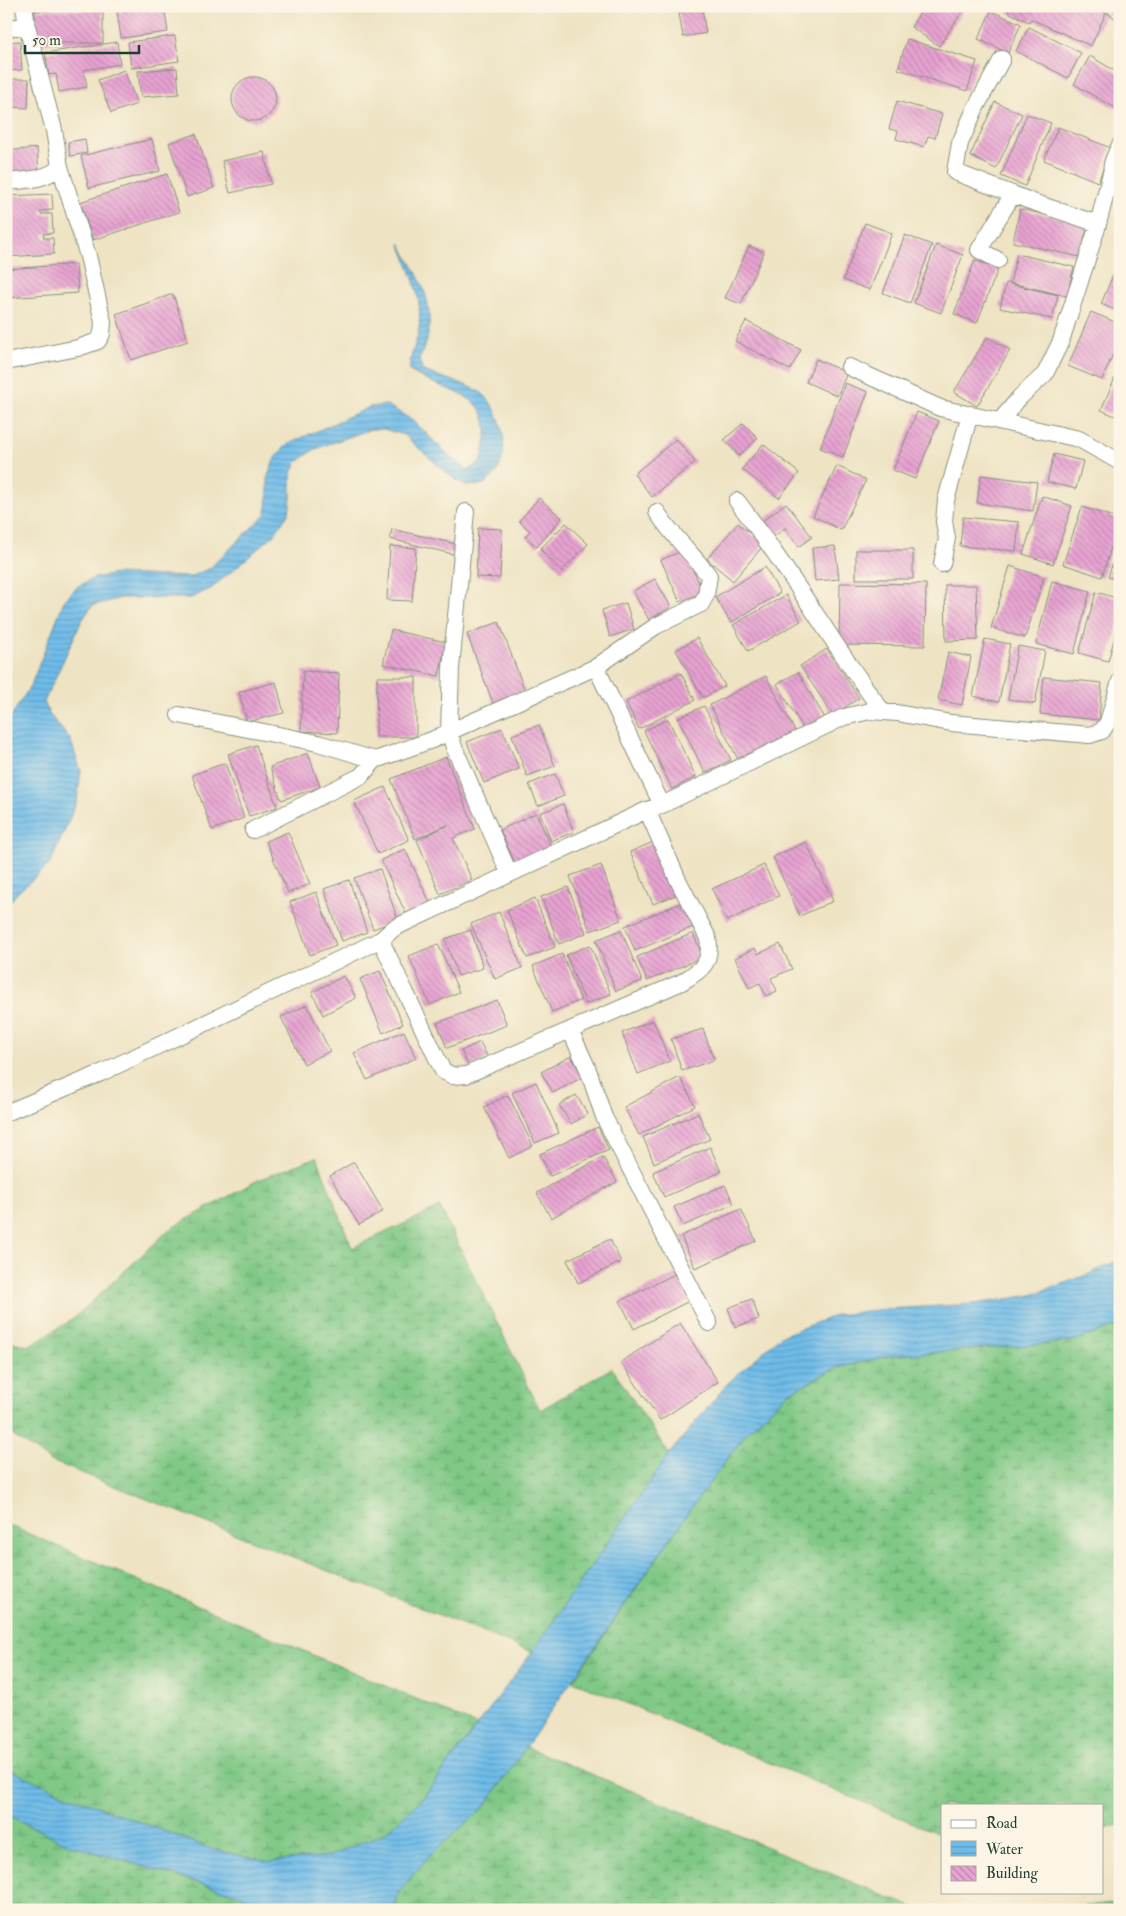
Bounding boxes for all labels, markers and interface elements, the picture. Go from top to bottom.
scale bar [25,22,139,54]
text: 50 m [32,31,61,50]
legend [941,1804,1104,1894]
text: Road [986,1814,1018,1833]
text: Water [985,1840,1023,1859]
text: Building [986,1864,1038,1883]

